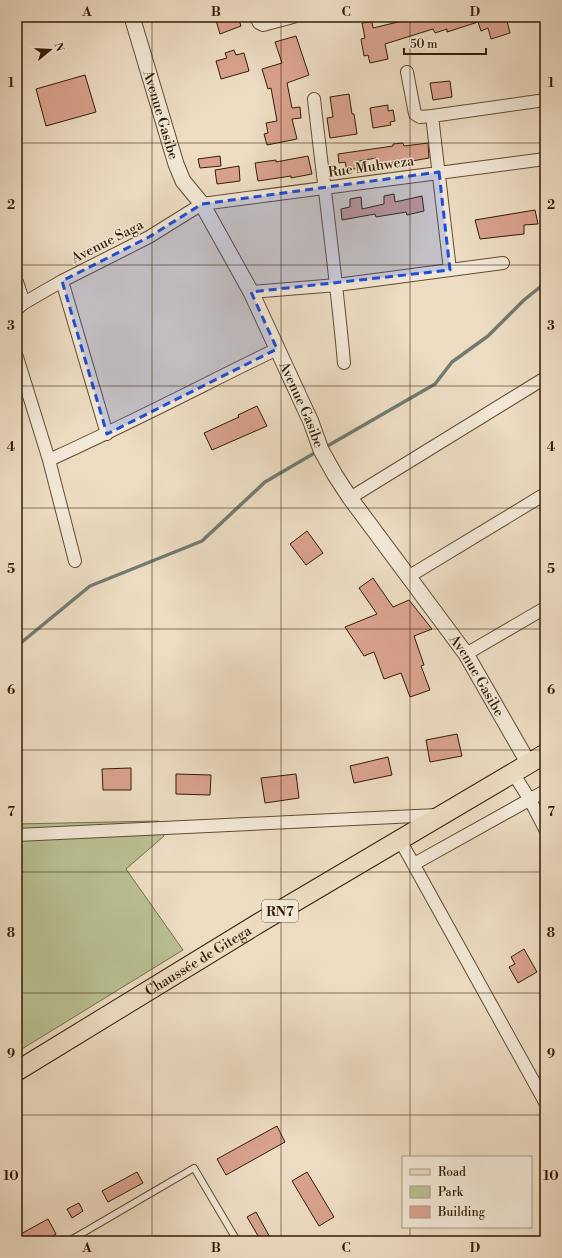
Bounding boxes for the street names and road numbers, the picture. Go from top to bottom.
street label: Avenue Gasibe [138,67,182,162]
street label: Rue Muhweza [327,152,416,182]
street label: Avenue Saga [68,216,147,268]
street label: Avenue Gasibe [274,358,327,450]
street label: Avenue Gasibe [444,631,508,720]
road number: RN7 [262,900,298,922]
street label: Chaussée de Gitega [142,921,256,1001]

